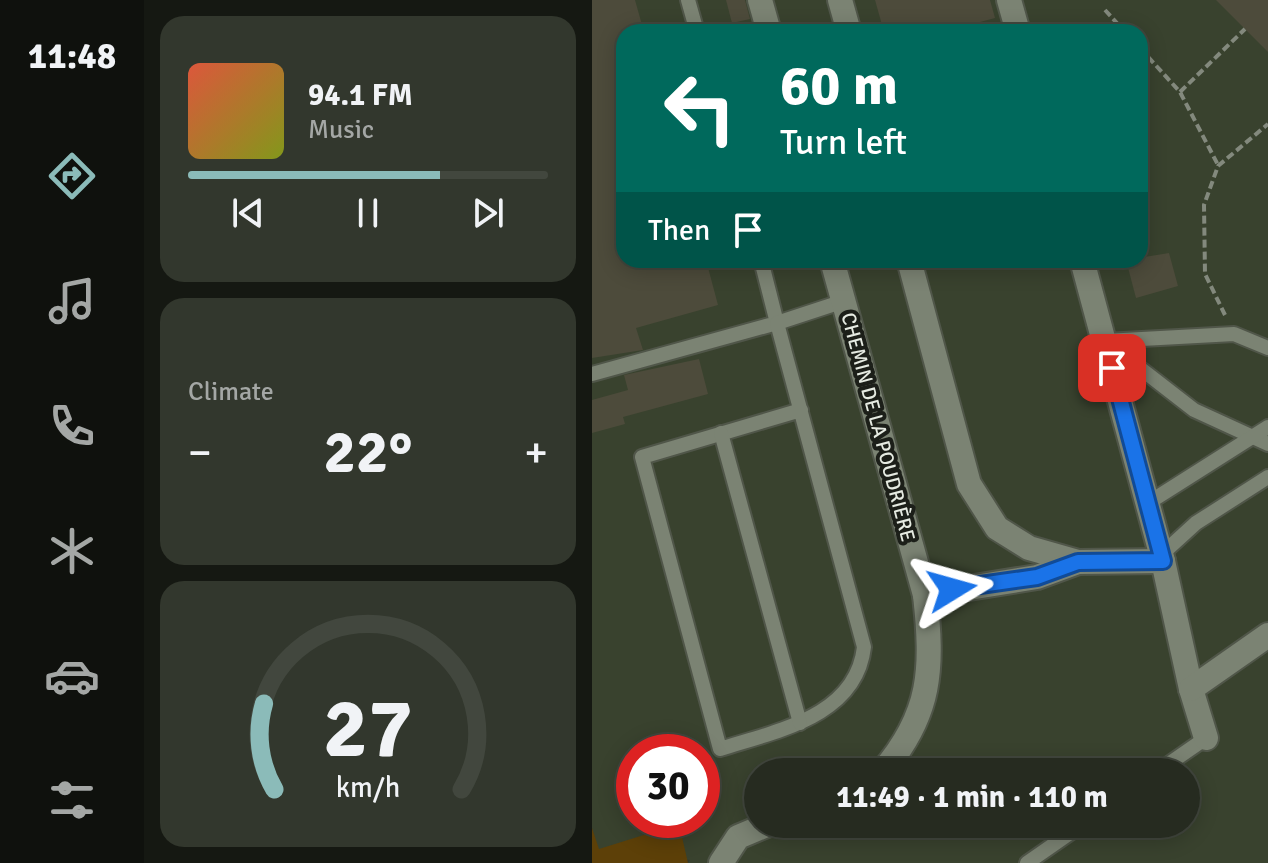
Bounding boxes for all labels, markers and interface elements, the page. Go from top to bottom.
text: 11:48 [28,34,116,79]
text: 60 m [780,51,898,120]
icon: left [648,56,752,160]
text: 94.1 FM [308,77,413,114]
text: Music [308,114,374,146]
text: Turn left [780,120,907,165]
icon: directions [44,148,100,204]
icon: previous [226,191,270,235]
icon: pause [346,191,390,235]
icon: next [466,191,510,235]
icon: arrive [726,208,770,252]
text: Then [648,212,710,249]
icon: music [44,273,100,329]
street label: CHEMIN DE LA POUDRIÈRE [835,310,921,544]
pin [1078,334,1146,402]
icon: arrive [1090,346,1134,390]
text: Climate [188,376,274,408]
icon: phone [44,398,100,454]
text: 22° [324,416,412,490]
text: − [188,426,212,480]
text: + [524,426,548,480]
icon: climate [44,523,100,579]
position arrow [910,547,994,631]
icon: car [44,648,100,704]
text: 27 [323,677,413,779]
speed limit sign: 30 [616,734,720,838]
text: km/h [336,770,400,805]
icon: filters [44,772,100,828]
text: 11:49 · 1 min · 110 m [836,779,1108,816]

